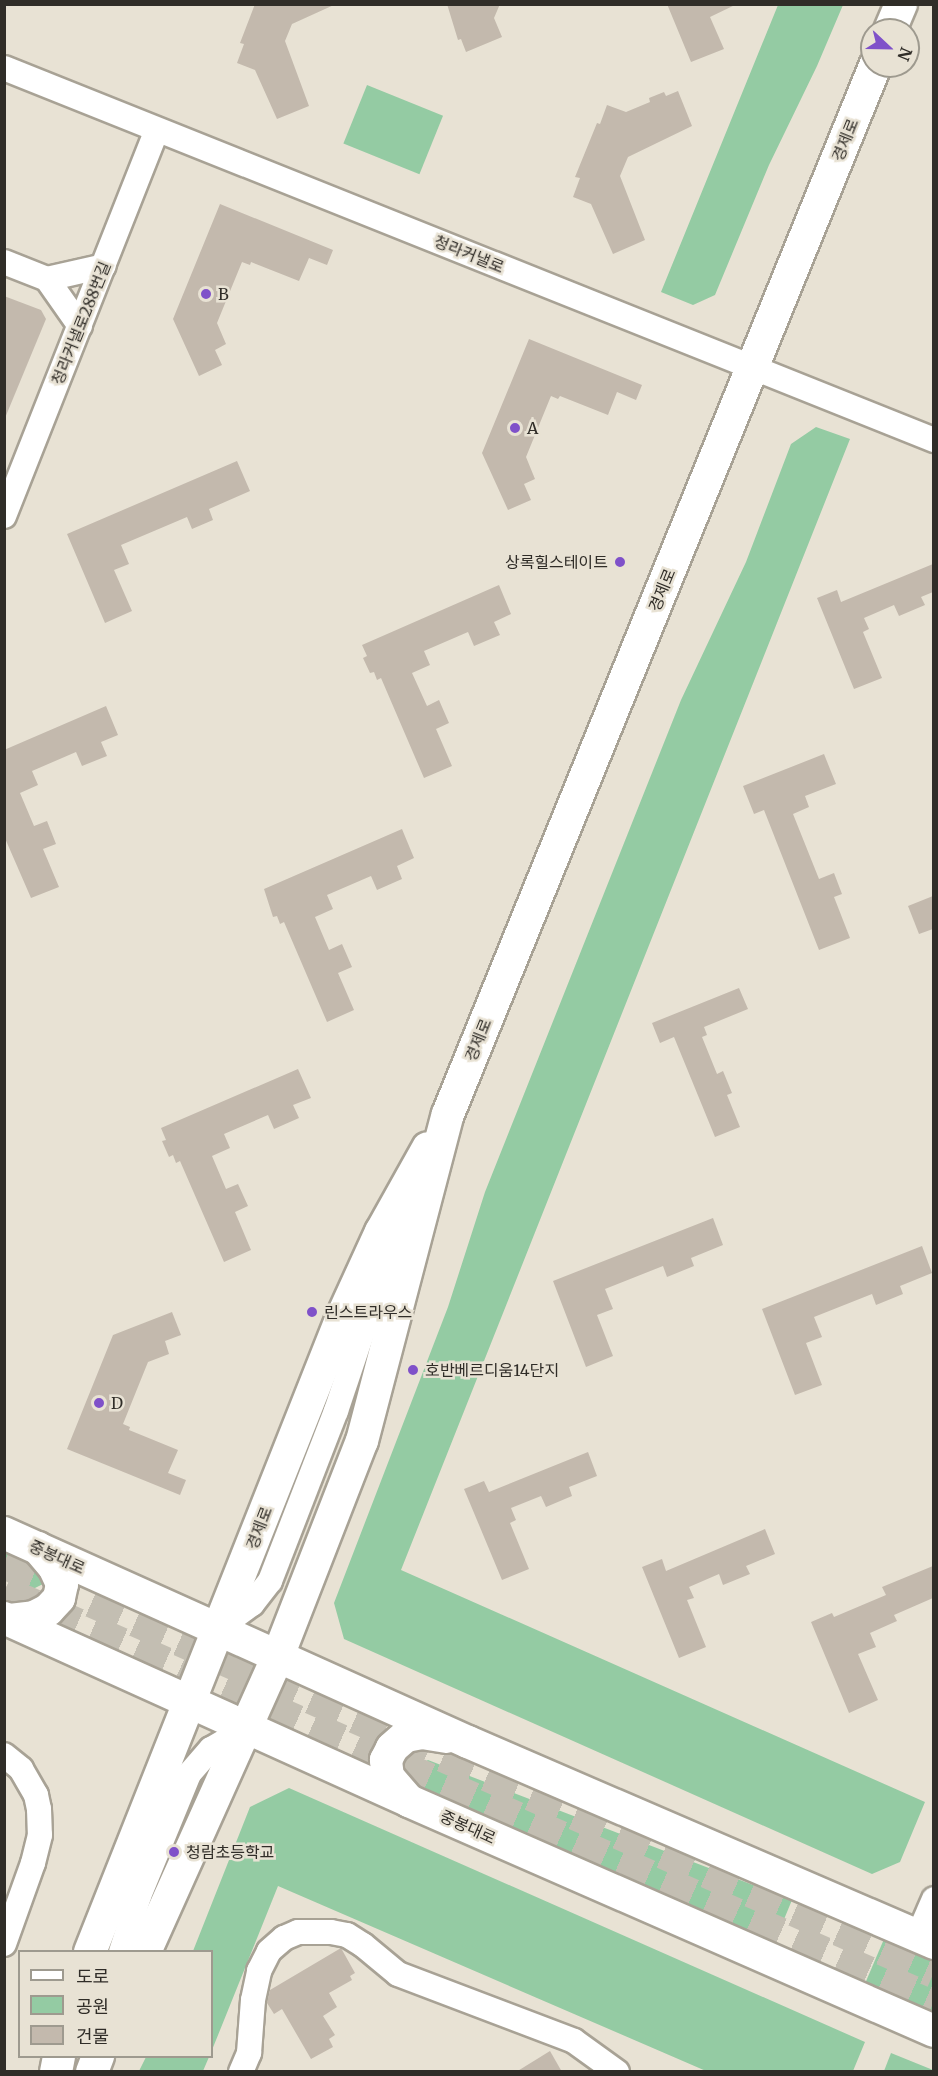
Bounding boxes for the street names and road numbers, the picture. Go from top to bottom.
street label: 경제로 [828,116,862,164]
street label: 청라커낼로 [431,231,507,277]
street label: 청라커낼로288번길 [47,259,115,387]
street label: 경제로 [645,566,679,614]
street label: 경제로 [461,1016,495,1064]
street label: 경제로 [242,1504,276,1552]
street label: 중봉대로 [26,1536,88,1578]
street label: 중봉대로 [437,1806,499,1848]

